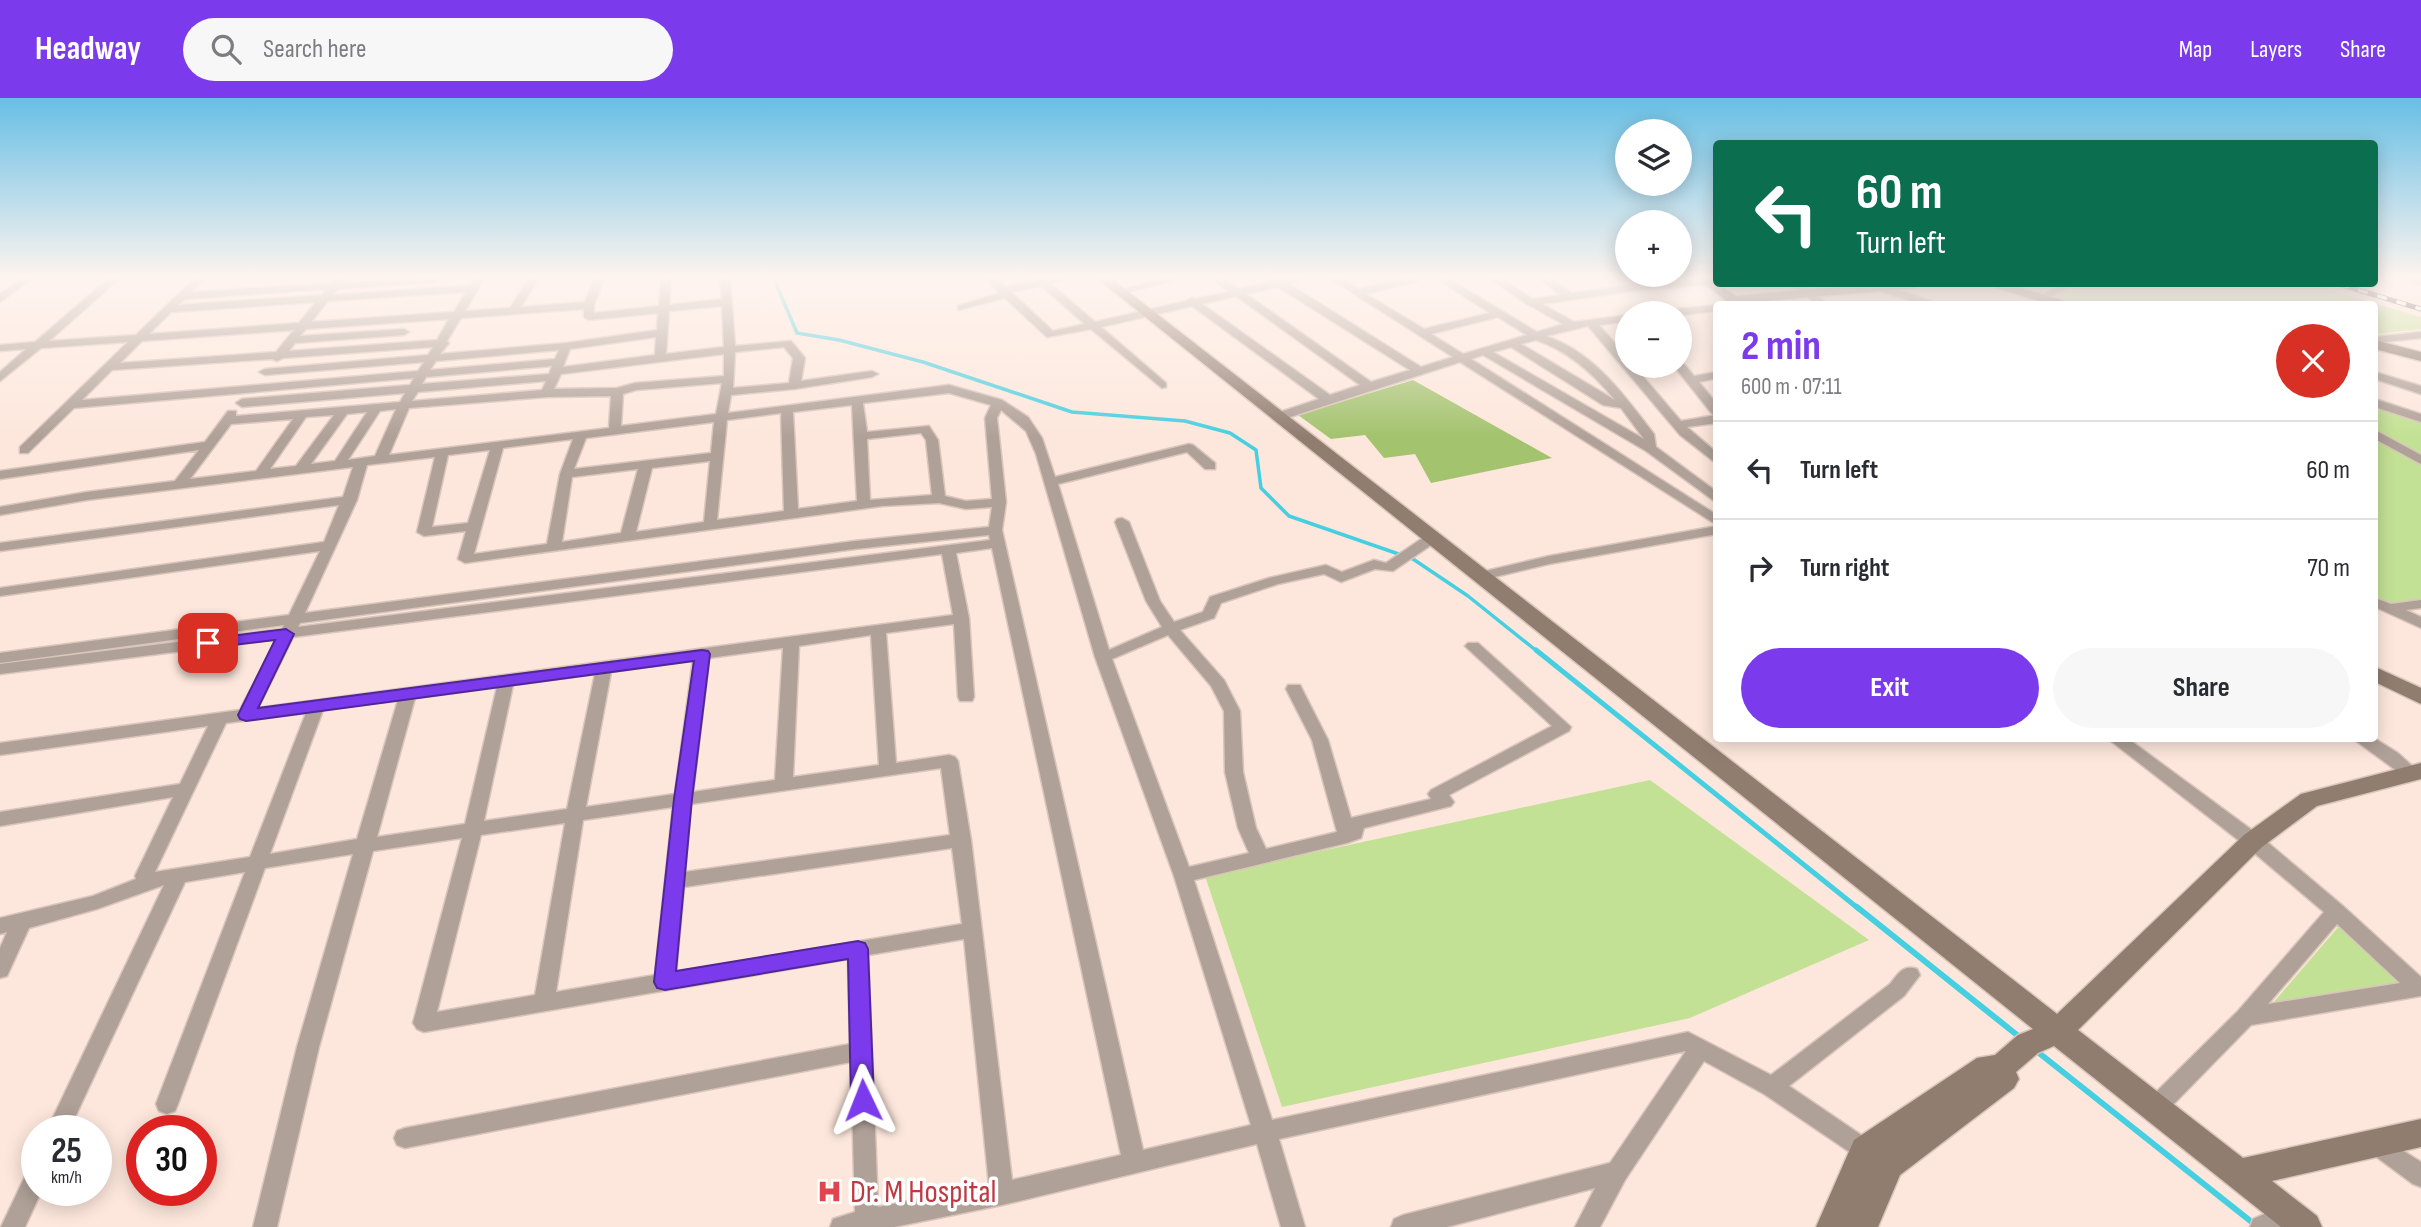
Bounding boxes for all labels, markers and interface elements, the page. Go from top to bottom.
search box [183,18,673,81]
text: Headway [35,29,141,69]
icon: search [207,30,245,68]
text: Search here [263,34,366,65]
text: Map [2179,35,2212,64]
text: Layers [2250,35,2302,64]
text: Share [2340,35,2386,64]
map controls [1615,119,1692,378]
button: layers [1615,119,1692,196]
text: 60 m [1856,164,1943,223]
icon: left [1741,168,1832,259]
button: + [1615,210,1692,287]
text: Turn left [1856,224,1946,263]
button: − [1615,301,1692,378]
text: 2 min [1741,321,1821,372]
button: close [2276,324,2350,398]
text: 600 m · 07:11 [1741,373,1842,401]
icon: left [1741,451,1779,489]
text: Turn left [1800,455,1878,486]
text: 60 m [2306,455,2350,486]
icon: right [1741,549,1779,587]
text: Turn right [1800,553,1889,584]
text: 70 m [2307,553,2350,584]
pin [178,613,238,673]
icon: arrive [189,624,227,662]
button: Exit [1741,648,2039,728]
button: Share [2053,648,2350,728]
position arrow [826,1063,900,1137]
speed limit sign: 30 [126,1115,217,1206]
text: 25 [51,1130,82,1173]
text: km/h [51,1167,82,1188]
place label: Dr. M Hospital [850,1173,996,1212]
hospital icon: Dr. M Hospital [816,1178,844,1206]

